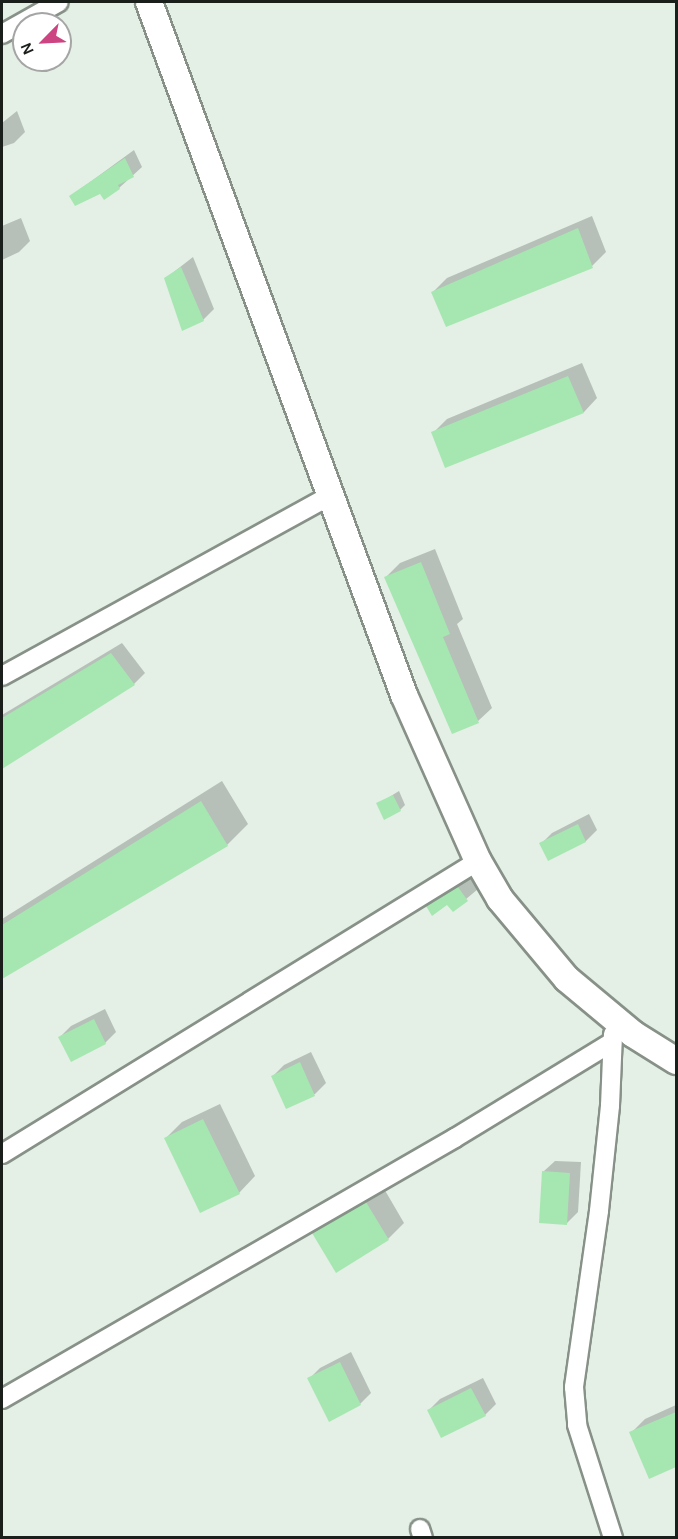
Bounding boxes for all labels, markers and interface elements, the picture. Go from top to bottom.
north arrow [12,12,72,72]
text: N [16,40,38,58]

